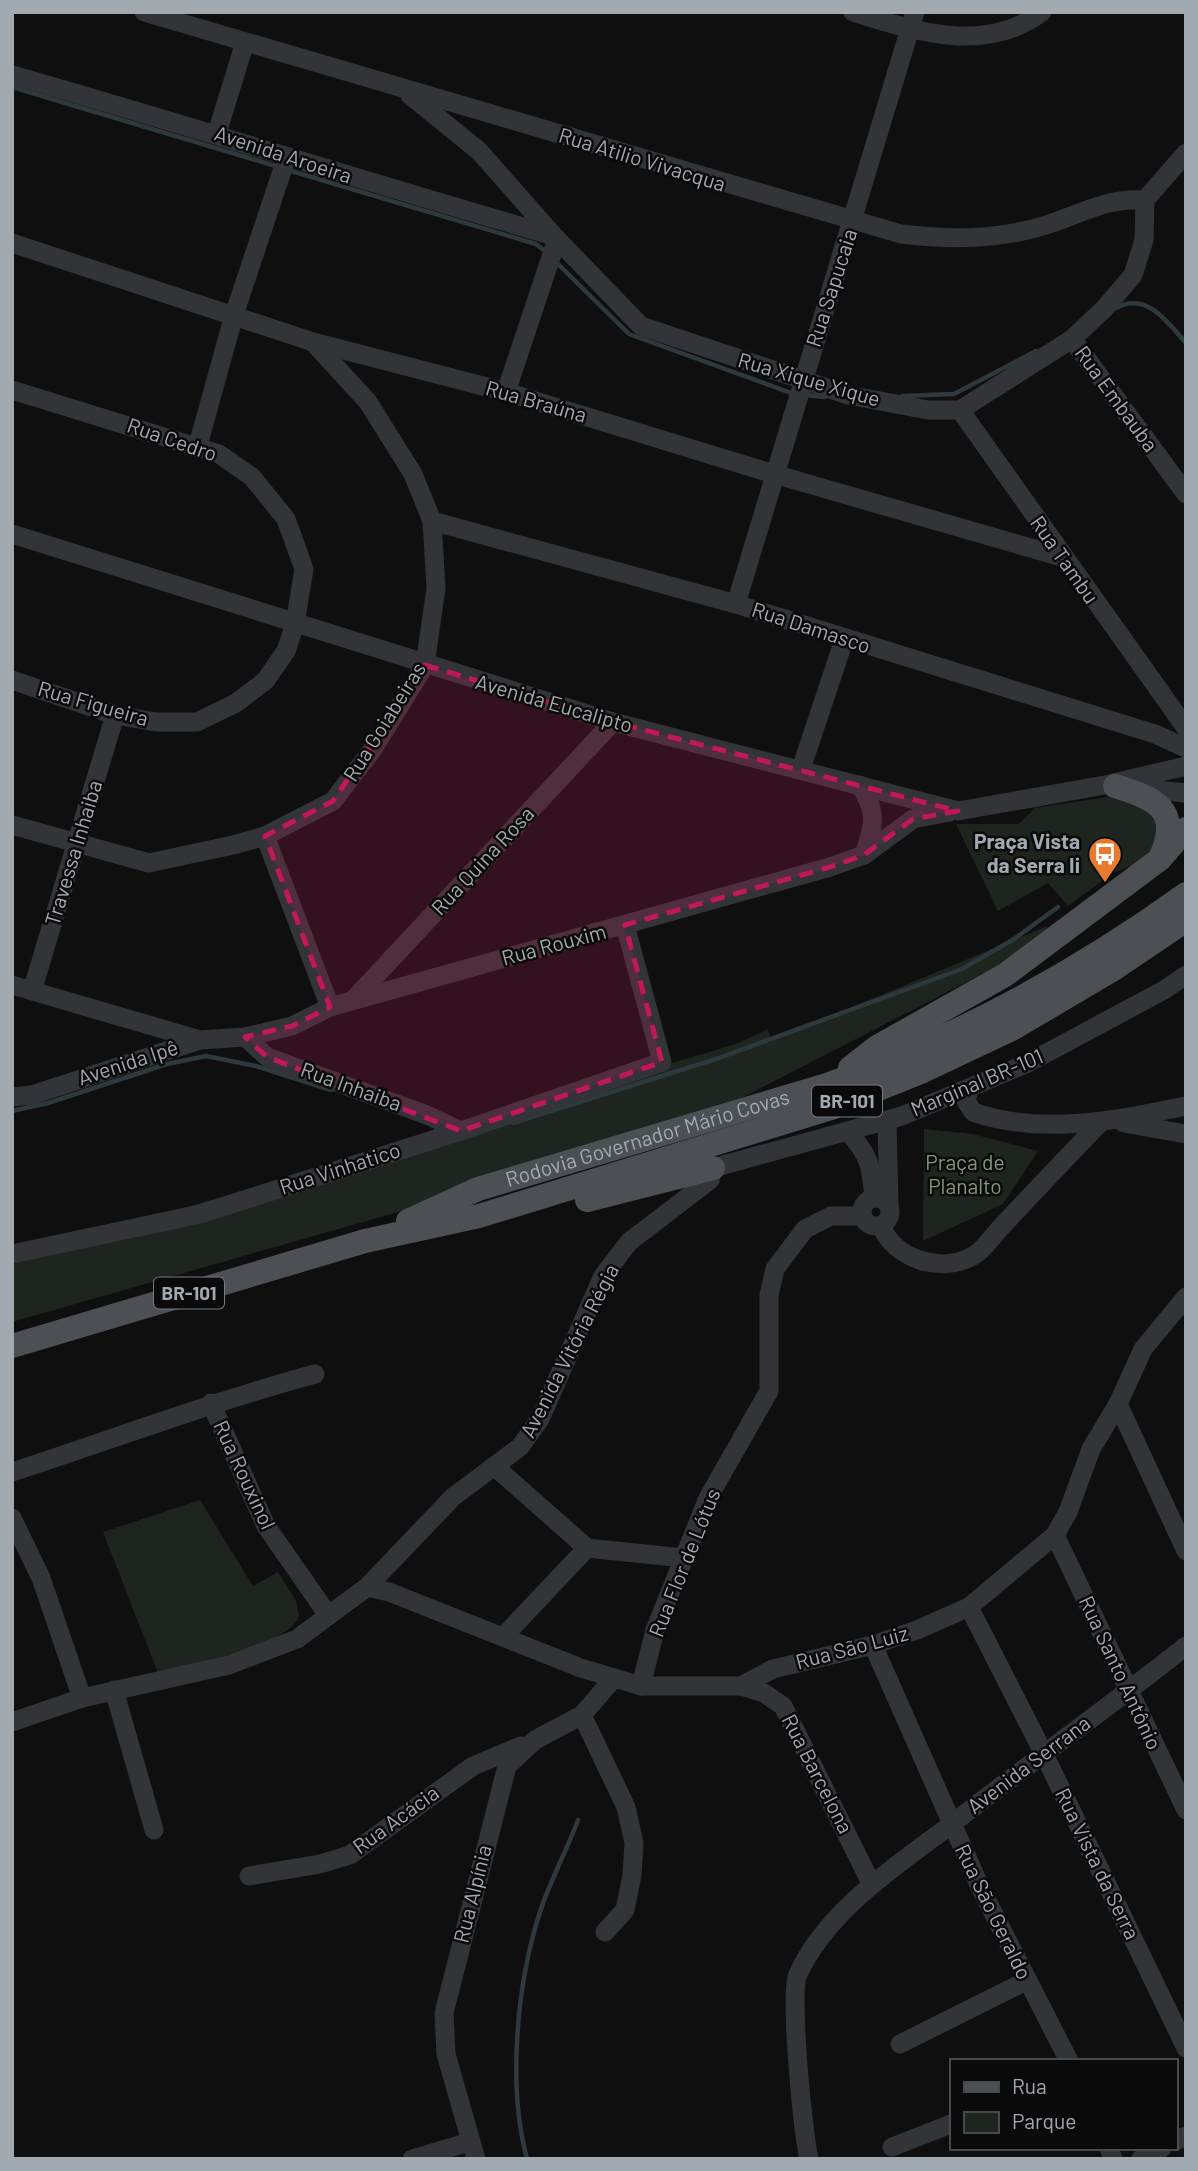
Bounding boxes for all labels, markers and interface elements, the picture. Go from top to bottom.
street label: Avenida Aroeira [212,120,355,188]
street label: Rua Atilio Vivacqua [556,121,729,196]
street label: Rua Sapucaia [800,225,861,350]
street label: Rua Embauba [1070,340,1164,456]
street label: Rua Xique Xique [735,346,883,411]
street label: Rua Braúna [483,374,590,427]
street label: Rua Cedro [124,412,221,466]
street label: Rua Tambu [1026,510,1105,608]
street label: Rua Damasco [749,596,874,657]
street label: Rua Goiabeiras [337,657,430,785]
street label: Avenida Eucalipto [473,668,636,737]
street label: Rua Figueira [35,675,152,730]
street label: Travessa Inhaiba [39,777,107,928]
street label: Rua Quina Rosa [425,801,538,919]
place label: Praça Vista da Serra Ii [974,828,1080,877]
bus stop icon: Praça Vista da Serra Ii [1086,835,1124,884]
street label: Rua Rouxim [499,918,609,970]
street label: Avenida Ipê [74,1034,181,1090]
street label: Marginal BR-101 [907,1043,1046,1121]
street label: Rua Inhaiba [298,1056,405,1115]
street label: Rodovia Governador Mário Covas [502,1083,792,1191]
road number: BR-101 [812,1086,882,1116]
street label: Rua Vinhatico [276,1136,403,1199]
park label: Praça de Planalto [925,1149,1005,1198]
street label: Avenida Vitória Régia [514,1259,623,1441]
road number: BR-101 [154,1278,224,1308]
street label: Rua Rouxinol [209,1416,281,1533]
street label: Rua Flor de Lótus [642,1485,725,1640]
street label: Rua Santo Antônio [1075,1591,1168,1753]
street label: Rua São Luiz [793,1620,911,1674]
street label: Rua Barcelona [778,1709,859,1837]
street label: Avenida Serrana [962,1709,1095,1818]
street label: Rua Acácia [347,1779,443,1858]
street label: Rua Vista da Serra [1051,1784,1146,1943]
street label: Rua São Geraldo [951,1840,1038,1983]
street label: Rua Alpínia [447,1842,496,1945]
legend [950,2059,1177,2150]
text: Rua [1012,2073,1047,2098]
text: Parque [1012,2108,1077,2133]

